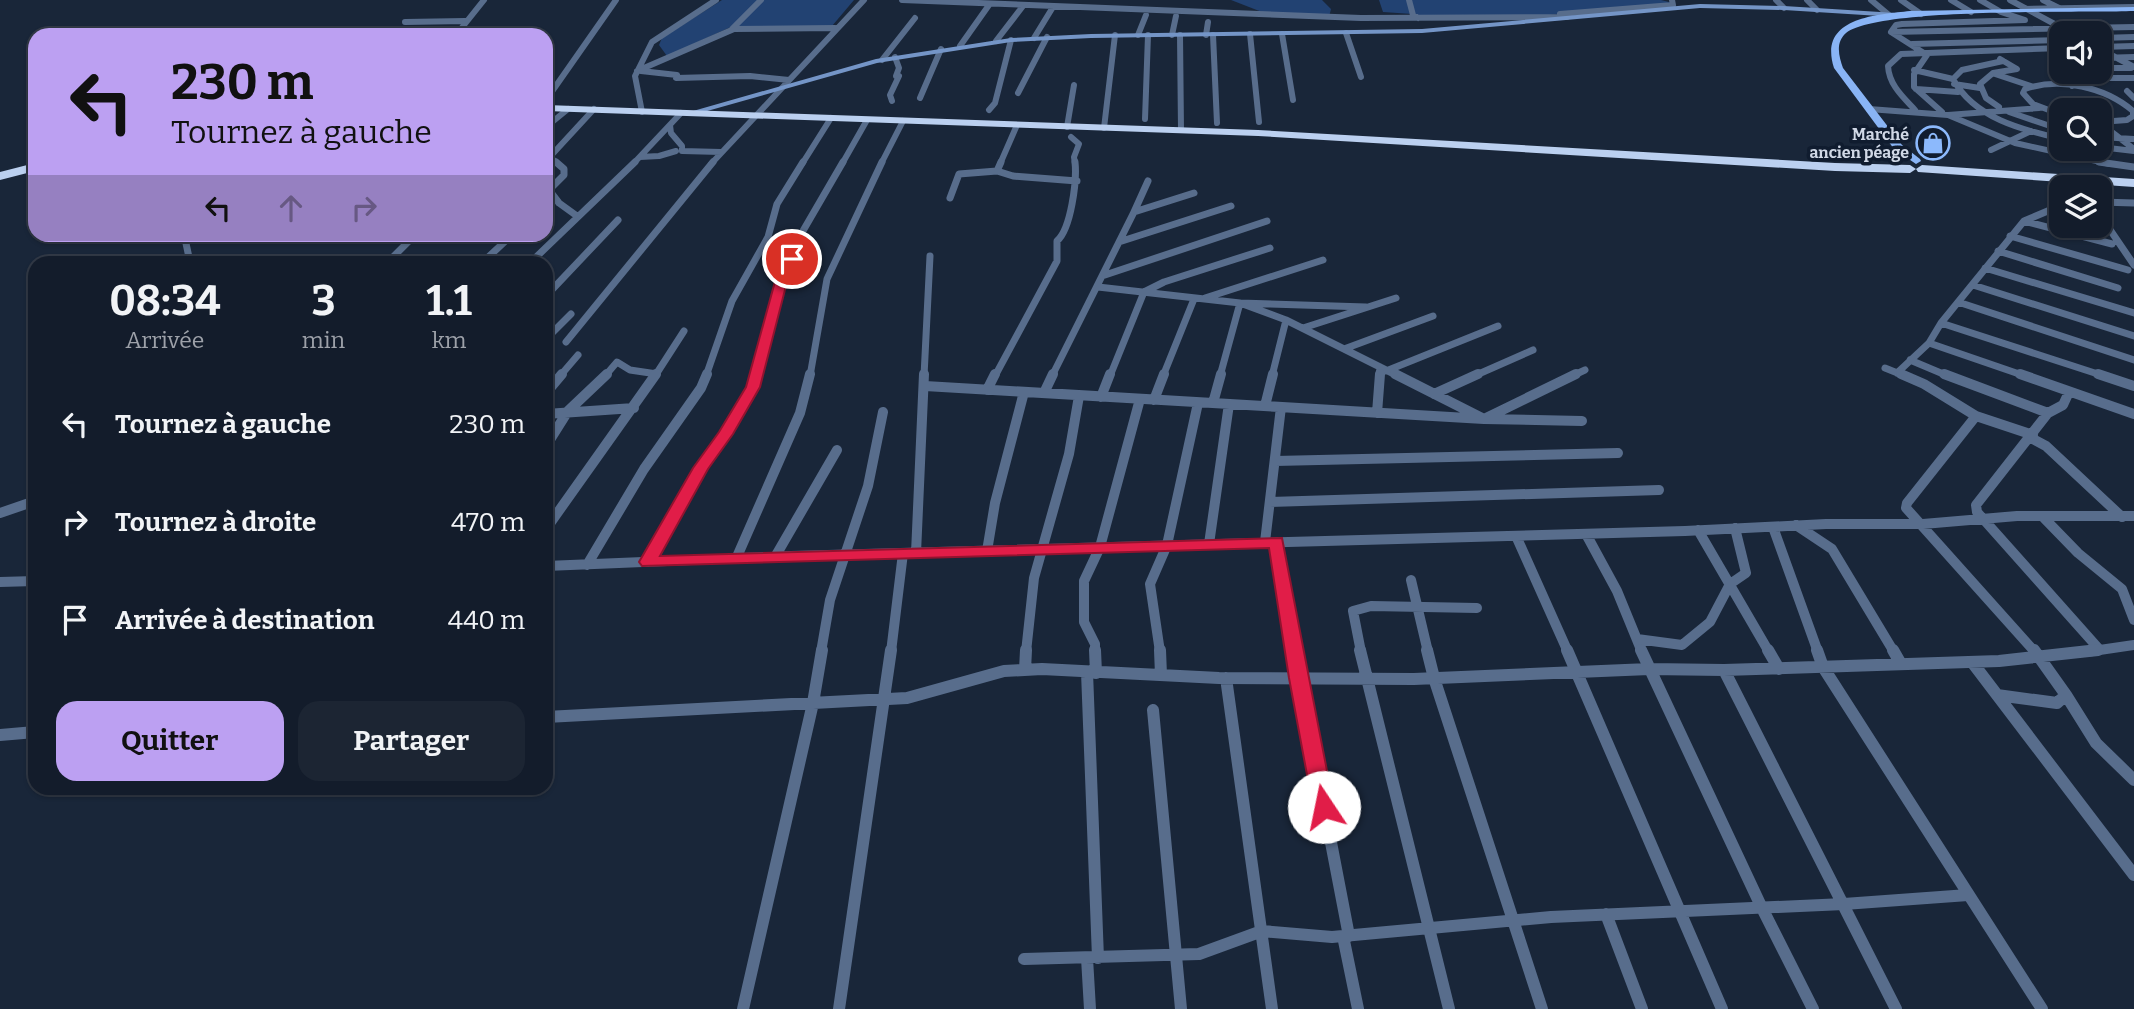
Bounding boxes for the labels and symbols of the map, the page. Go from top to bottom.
shop icon: Marché ancien péage [1914,124,1952,162]
place label: Marché ancien péage [1809,125,1909,162]
pin [762,229,822,289]
position arrow [1287,770,1361,844]

